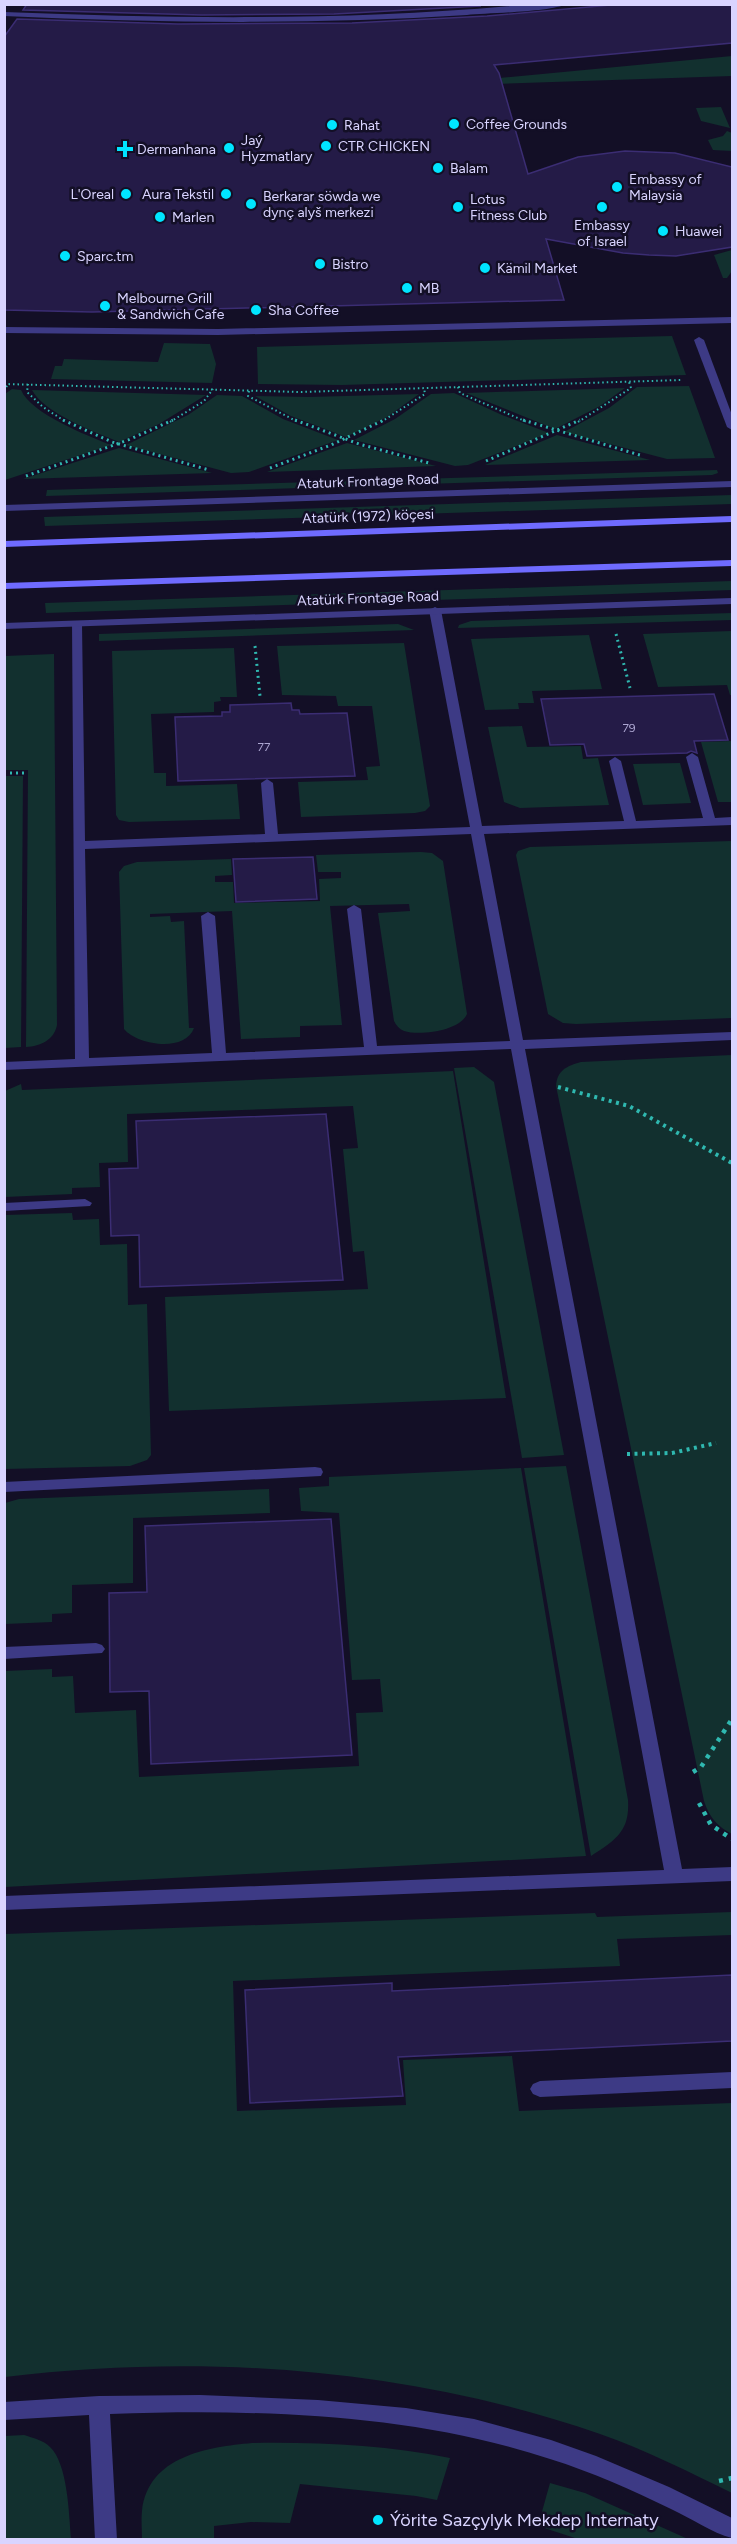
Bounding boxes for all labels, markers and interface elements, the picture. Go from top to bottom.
place label: Coffee Grounds [466,116,567,133]
place label: Rahat [344,117,380,134]
marker: Coffee Grounds [447,117,461,131]
marker: Rahat [325,118,339,132]
place label: Jaý Hyzmatlary [241,132,313,165]
place label: CTR CHICKEN [338,138,430,155]
marker: CTR CHICKEN [319,139,333,153]
place label: Dermanhana [137,141,216,158]
marker: Jaý Hyzmatlary [222,141,236,155]
marker: Dermanhana [118,142,132,156]
place label: Balam [450,160,488,177]
marker: Balam [431,161,445,175]
place label: Embassy of Malaysia [629,171,703,204]
marker: Embassy of Malaysia [610,180,624,194]
place label: L'Oreal [70,186,114,203]
place label: Aura Tekstil [142,186,214,203]
marker: L'Oreal [119,187,133,201]
marker: Aura Tekstil [219,187,233,201]
place label: Berkarar söwda we dynç alyš merkezi [263,188,381,221]
place label: Lotus Fitness Club [470,191,547,224]
marker: Berkarar söwda we dynç alyš merkezi [244,197,258,211]
marker: Lotus Fitness Club [451,200,465,214]
marker: Embassy of Israel [595,200,609,214]
place label: Marlen [172,209,214,226]
marker: Marlen [153,210,167,224]
place label: Embassy of Israel [574,217,631,250]
place label: Huawei [675,223,722,240]
marker: Huawei [656,224,670,238]
place label: Sparc.tm [77,248,134,265]
marker: Sparc.tm [58,249,72,263]
place label: Bistro [332,256,368,273]
marker: Bistro [313,257,327,271]
place label: Kämil Market [497,260,578,277]
marker: Kämil Market [478,261,492,275]
place label: MB [419,280,439,297]
marker: MB [400,281,414,295]
place label: Melbourne Grill & Sandwich Cafe [117,290,225,323]
marker: Melbourne Grill & Sandwich Cafe [98,299,112,313]
place label: Sha Coffee [268,302,339,319]
marker: Sha Coffee [249,303,263,317]
street label: Ataturk Frontage Road [297,471,439,492]
street label: Atatürk (1972) köçesi [302,506,434,527]
street label: Atatürk Frontage Road [297,588,439,609]
house number: 79 [622,721,636,735]
house number: 77 [258,740,271,754]
place label: Ýörite Sazçylyk Mekdep Internaty [390,2509,659,2531]
marker: Ýörite Sazçylyk Mekdep Internaty [371,2513,385,2527]

